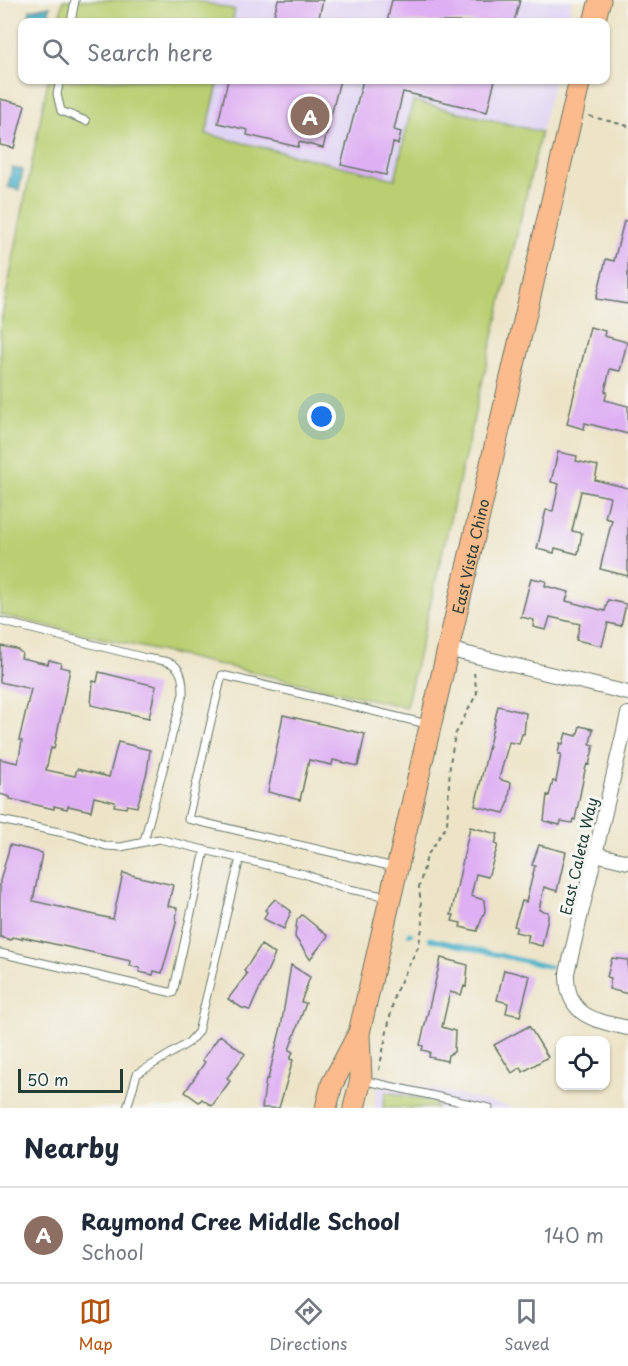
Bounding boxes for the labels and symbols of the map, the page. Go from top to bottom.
pin: A [290,94,330,138]
your location [307,402,336,431]
street label: East Vista Chino [445,496,494,616]
street label: East Caleta Way [553,795,603,917]
scale bar [18,1066,123,1094]

